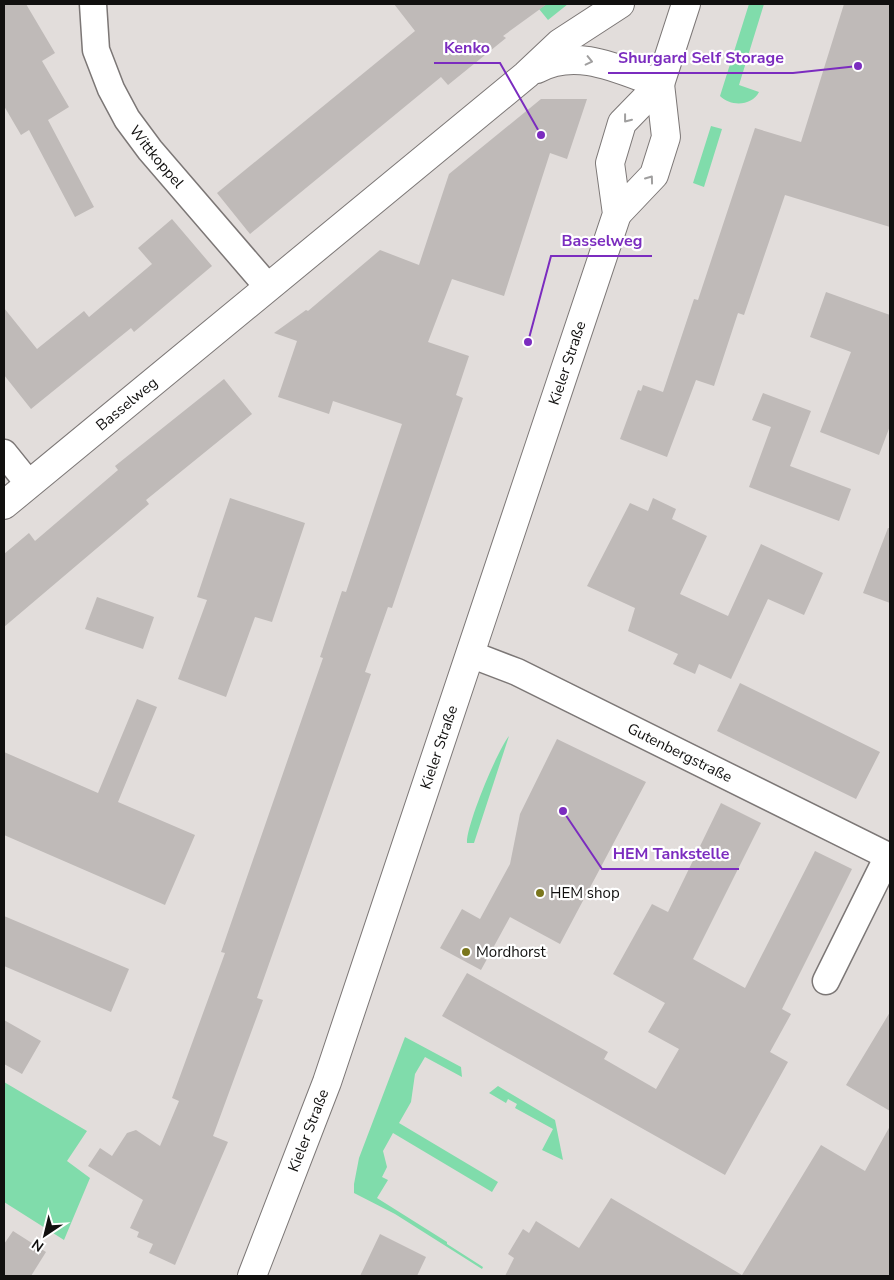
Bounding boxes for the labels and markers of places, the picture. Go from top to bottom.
callout: Kenko [434,32,500,63]
callout: Shurgard Self Storage [608,42,793,73]
callout: Basselweg [551,225,652,256]
callout: HEM Tankstelle [602,838,739,869]
place label: HEM shop [550,883,620,903]
marker: HEM shop [534,887,546,899]
place label: Mordhorst [476,942,546,962]
marker: Mordhorst [460,946,472,958]

